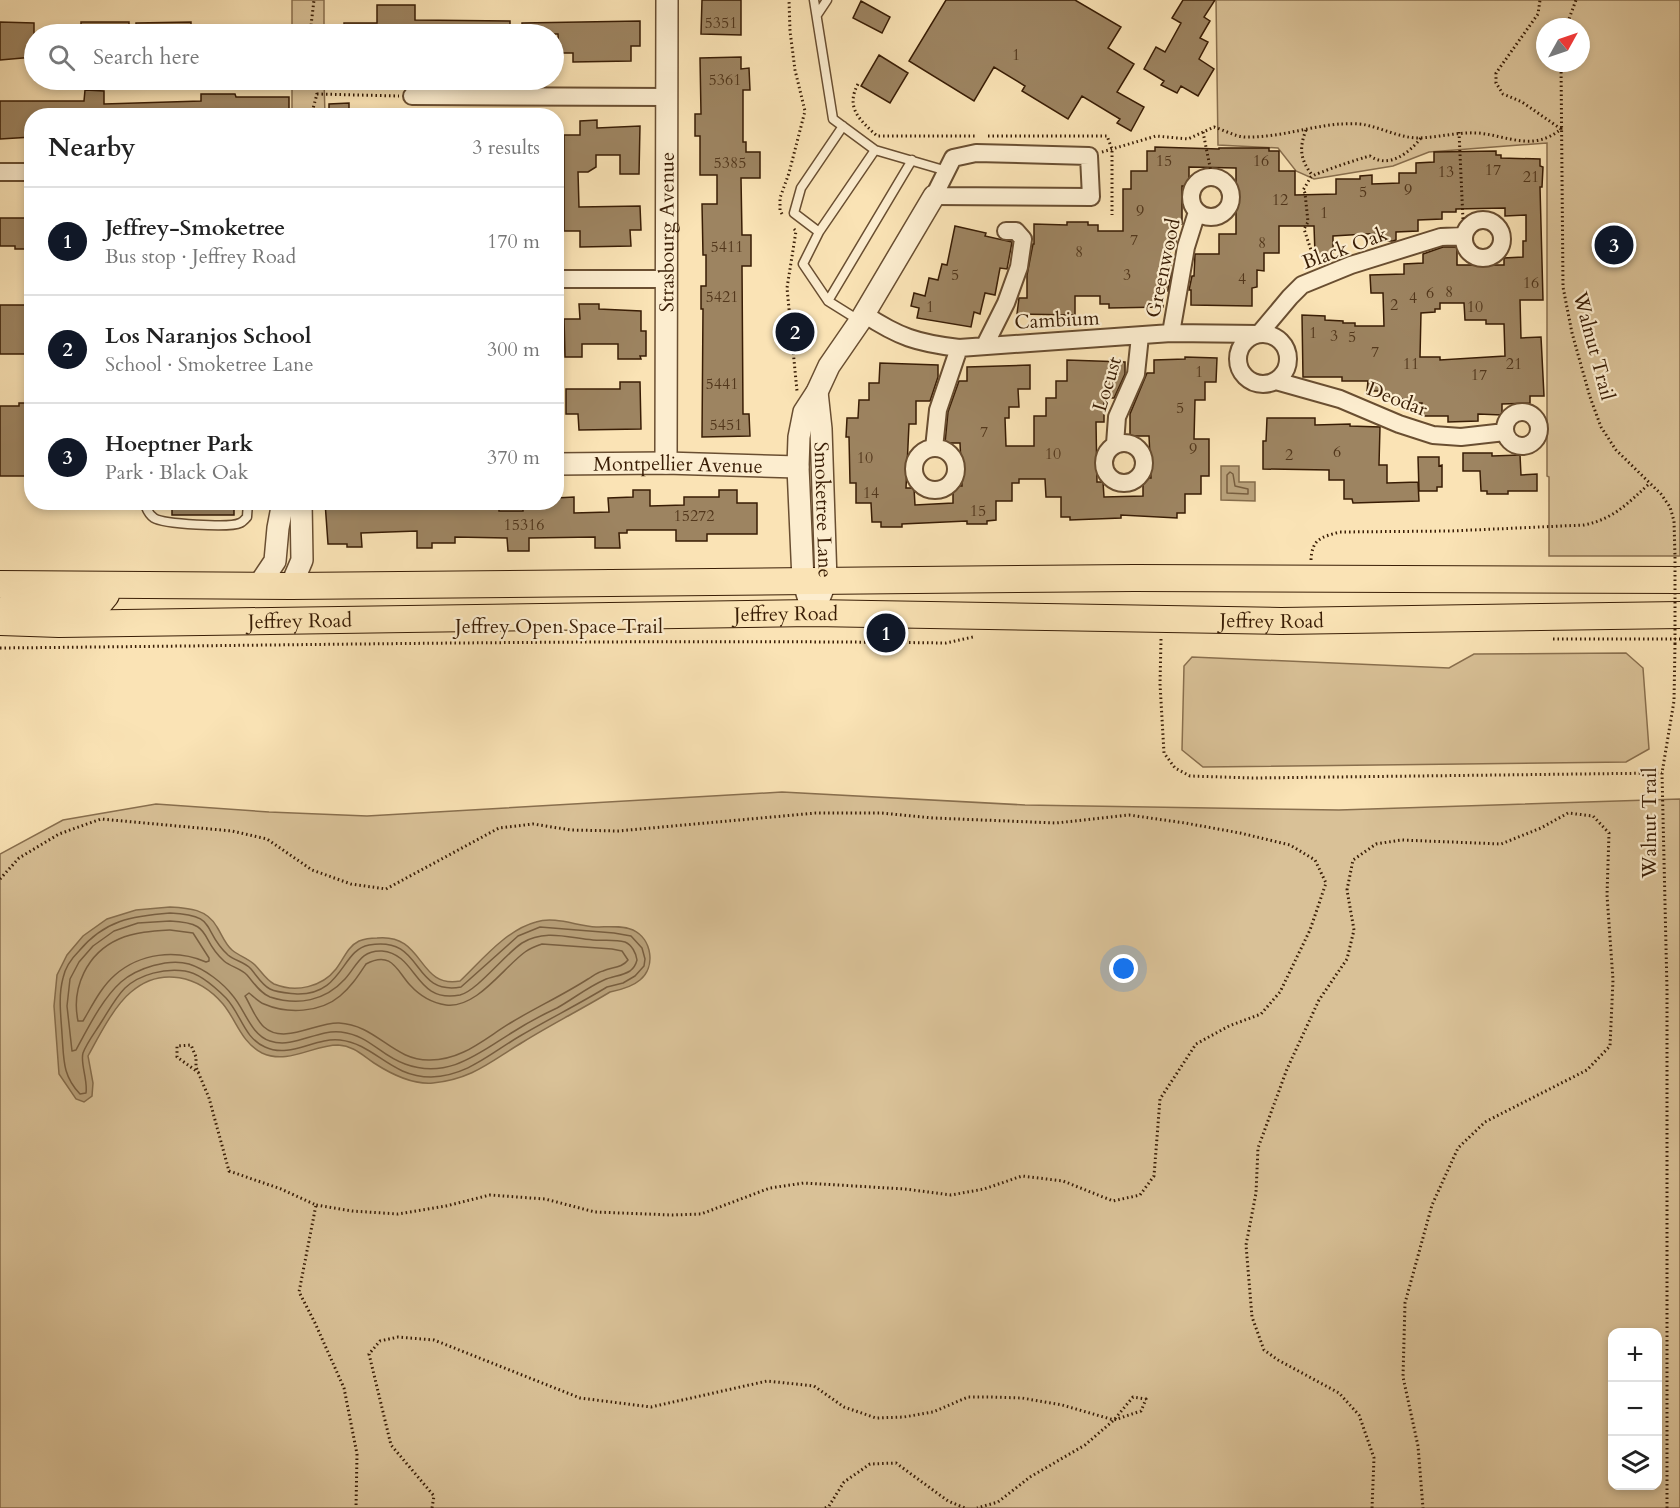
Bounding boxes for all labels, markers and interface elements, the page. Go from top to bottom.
house number: 5351 [705,12,737,34]
north arrow [1536,18,1590,72]
search box [24,24,564,90]
icon: search [45,41,78,74]
text: Search here [93,42,200,72]
house number: 1 [1012,44,1020,66]
house number: 5361 [709,69,741,91]
text: Nearby [48,130,136,165]
text: 3 results [472,134,540,161]
house number: 15 [1156,150,1172,172]
house number: 16 [1253,150,1269,172]
street label: Strasbourg Avenue [653,152,680,312]
house number: 5385 [714,152,746,174]
house number: 17 [1485,159,1501,181]
house number: 13 [1438,161,1454,183]
house number: 21 [1523,166,1539,188]
house number: 9 [1404,179,1412,201]
house number: 5 [1359,181,1367,203]
house number: 12 [1272,189,1288,211]
house number: 9 [1136,200,1144,222]
house number: 1 [1320,202,1328,224]
text: Jeffrey-Smoketree [105,213,285,243]
street label: Greenwood [1139,215,1187,320]
street label: Black Oak [1298,220,1392,276]
pin: 3 [1594,222,1634,268]
text: 1 [62,228,73,255]
text: 170 m [487,228,540,255]
house number: 7 [1130,229,1138,251]
house number: 8 [1258,232,1266,254]
house number: 5411 [711,236,743,258]
house number: 8 [1075,241,1083,263]
text: Bus stop · Jeffrey Road [105,243,296,270]
house number: 5 [951,264,959,286]
house number: 3 [1123,264,1131,286]
house number: 4 [1238,268,1246,290]
house number: 16 [1523,272,1539,294]
house number: 8 [1445,281,1453,303]
house number: 6 [1426,282,1434,304]
house number: 5421 [706,286,738,308]
house number: 4 [1409,287,1417,309]
street label: Walnut Trail [1566,288,1621,403]
house number: 2 [1390,294,1398,316]
house number: 1 [926,296,934,318]
house number: 10 [1467,296,1483,318]
street label: Cambium [1014,304,1100,336]
pin: 2 [776,310,814,354]
text: Los Naranjos School [105,321,311,351]
house number: 1 [1309,322,1317,344]
house number: 3 [1330,325,1338,347]
house number: 5 [1348,326,1356,348]
text: 2 [62,336,73,363]
text: 300 m [487,336,540,363]
house number: 7 [1371,341,1379,363]
text: School · Smoketree Lane [105,351,314,378]
street label: Locust [1086,353,1128,415]
house number: 11 [1403,353,1419,375]
house number: 21 [1506,353,1522,375]
house number: 1 [1195,361,1203,383]
house number: 17 [1471,364,1487,386]
house number: 5441 [706,373,738,395]
street label: Deodar [1363,375,1432,423]
house number: 5 [1176,397,1184,419]
house number: 5451 [710,414,742,436]
house number: 7 [980,421,988,443]
text: Hoeptner Park [105,429,253,459]
house number: 9 [1189,438,1197,460]
street label: Smoketree Lane [808,441,839,578]
house number: 6 [1333,441,1341,463]
house number: 10 [1045,443,1061,465]
text: 3 [62,444,73,471]
text: 370 m [487,444,540,471]
house number: 2 [1285,444,1293,466]
house number: 10 [857,447,873,469]
street label: Montpellier Avenue [593,449,763,479]
text: Park · Black Oak [105,459,248,486]
house number: 14 [863,482,879,504]
house number: 15 [970,500,986,522]
house number: 15272 [674,505,714,527]
house number: 15316 [504,514,544,536]
street label: Jeffrey Road [731,599,839,628]
street label: Jeffrey Road [245,606,353,635]
street label: Jeffrey Road [1216,606,1324,635]
pin: 1 [866,610,906,656]
street label: Jeffrey Open Space Trail [452,613,663,640]
street label: Walnut Trail [1636,767,1663,880]
your location [1109,954,1138,983]
map controls [1608,1328,1662,1490]
button: + [1608,1328,1662,1382]
button: − [1608,1382,1662,1436]
button: layers [1608,1436,1662,1490]

